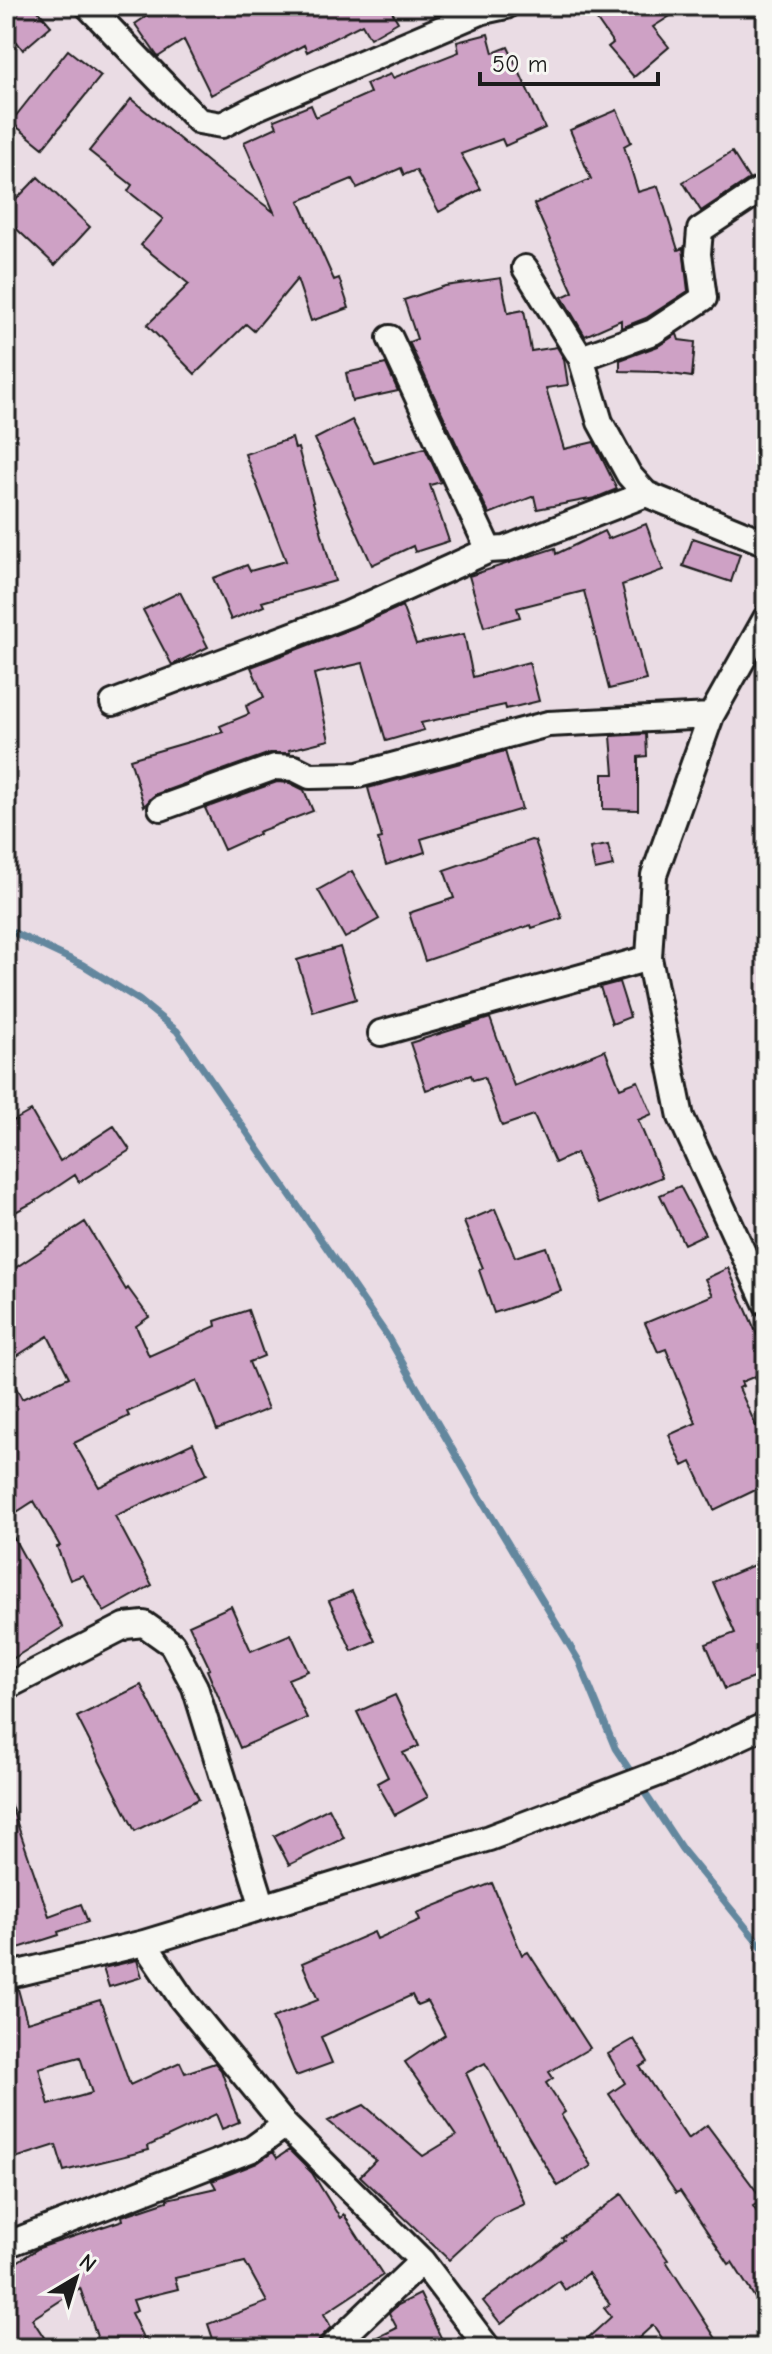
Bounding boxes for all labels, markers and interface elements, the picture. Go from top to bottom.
scale bar [480,36,658,86]
text: 50 m [492,50,548,78]
north arrow [36,2238,116,2318]
text: N [74,2248,101,2278]

